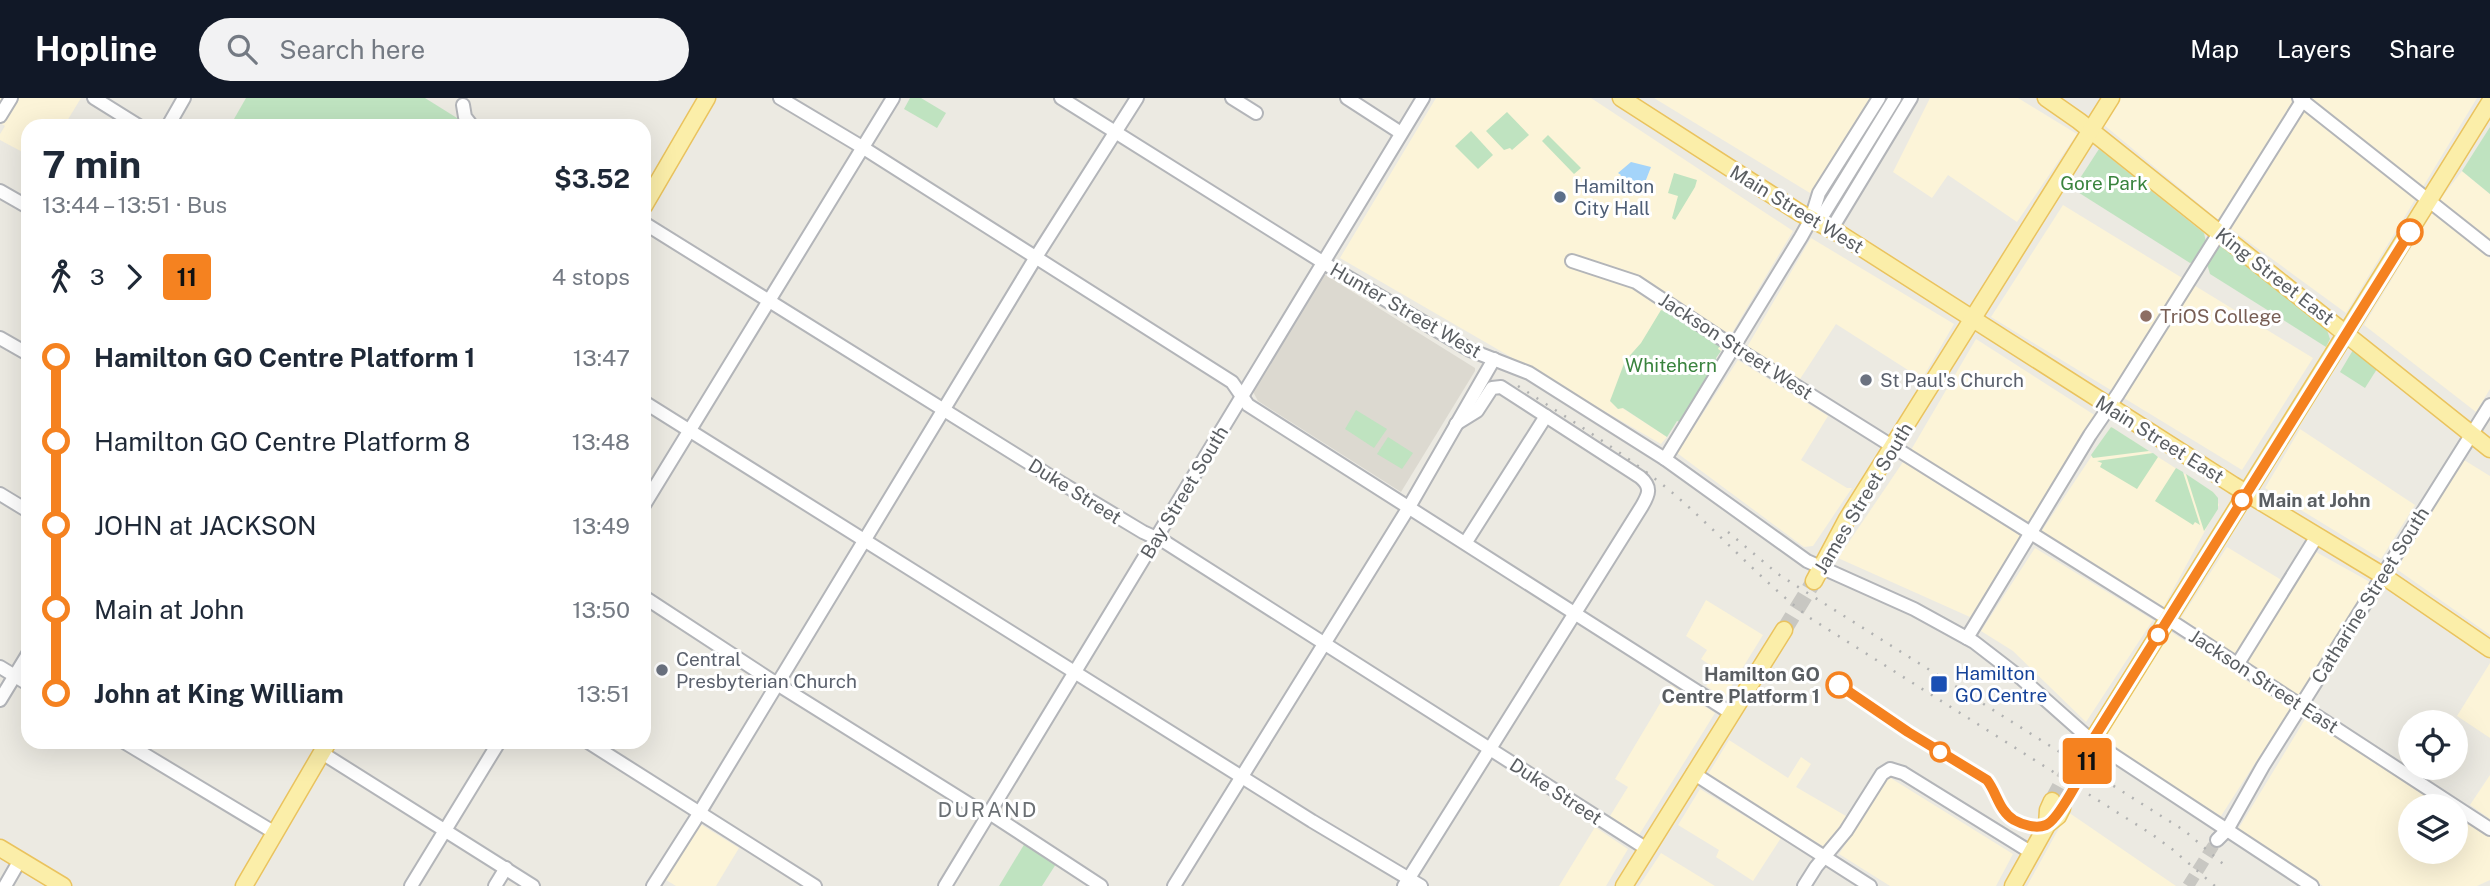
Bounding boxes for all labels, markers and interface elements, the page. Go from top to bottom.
search box [199,18,689,81]
text: Hopline [35,30,157,68]
icon: search [223,30,261,68]
text: Search here [279,34,425,65]
text: Map [2190,35,2239,63]
text: Layers [2277,35,2351,63]
text: Share [2389,35,2455,63]
text: 7 min [42,142,141,187]
street label: Main Street West [1726,160,1868,258]
text: $3.52 [554,163,630,194]
park label: Gore Park [2060,172,2148,194]
place label: Hamilton City Hall [1574,175,1654,219]
marker: Hamilton City Hall [1552,189,1568,205]
text: 13:44 – 13:51 · Bus [42,191,227,218]
unlabelled marker [2397,219,2423,245]
street label: King Street East [2211,223,2339,329]
icon: walk [42,258,80,296]
icon: forward [115,258,153,296]
street label: Hunter Street West [1327,258,1485,362]
text: 3 [90,263,105,290]
text: 11 [177,263,197,291]
text: 4 stops [552,263,630,290]
street label: Jackson Street West [1655,288,1817,404]
place label: TriOS College [2160,305,2282,327]
marker: TriOS College [2138,308,2154,324]
text: Hamilton GO Centre Platform 1 [94,342,475,373]
text: 13:47 [573,344,630,371]
park label: Whitehern [1625,354,1717,376]
place label: St Paul's Church [1880,369,2024,391]
marker: St Paul's Church [1858,372,1874,388]
street label: Main Street East [2092,391,2228,487]
street label: James Street South [1809,419,1917,577]
street label: Bay Street South [1136,422,1232,562]
text: Hamilton GO Centre Platform 8 [94,426,470,457]
text: 13:48 [572,428,630,455]
street label: Duke Street [1025,454,1125,528]
place label: Main at John [2258,489,2371,511]
marker: Main at John [2232,490,2252,510]
street label: Catharine Street South [2307,503,2433,687]
text: JOHN at JACKSON [94,510,317,541]
text: 13:49 [572,512,630,539]
text: Main at John [94,594,244,625]
text: 13:50 [572,596,630,623]
unlabelled marker [2148,625,2168,645]
street label: Jackson Street East [2185,625,2343,737]
place label: Central Presbyterian Church [676,648,857,692]
marker: Central Presbyterian Church [654,662,670,678]
place label: Hamilton GO Centre [1955,662,2047,706]
place label: Hamilton GO Centre Platform 1 [1662,663,1820,707]
marker: Hamilton GO Centre Platform 1 [1826,672,1852,698]
marker: Hamilton GO Centre [1929,674,1949,694]
text: John at King William [94,678,344,709]
text: 13:51 [577,680,630,707]
map controls [2398,710,2468,864]
button: locate [2398,710,2468,780]
line badge: 11 [2056,738,2118,784]
unlabelled marker [1930,742,1950,762]
text: 11 [2077,747,2097,775]
street label: Duke Street [1506,753,1606,829]
button: layers [2398,794,2468,864]
district label: DURAND [938,797,1038,822]

